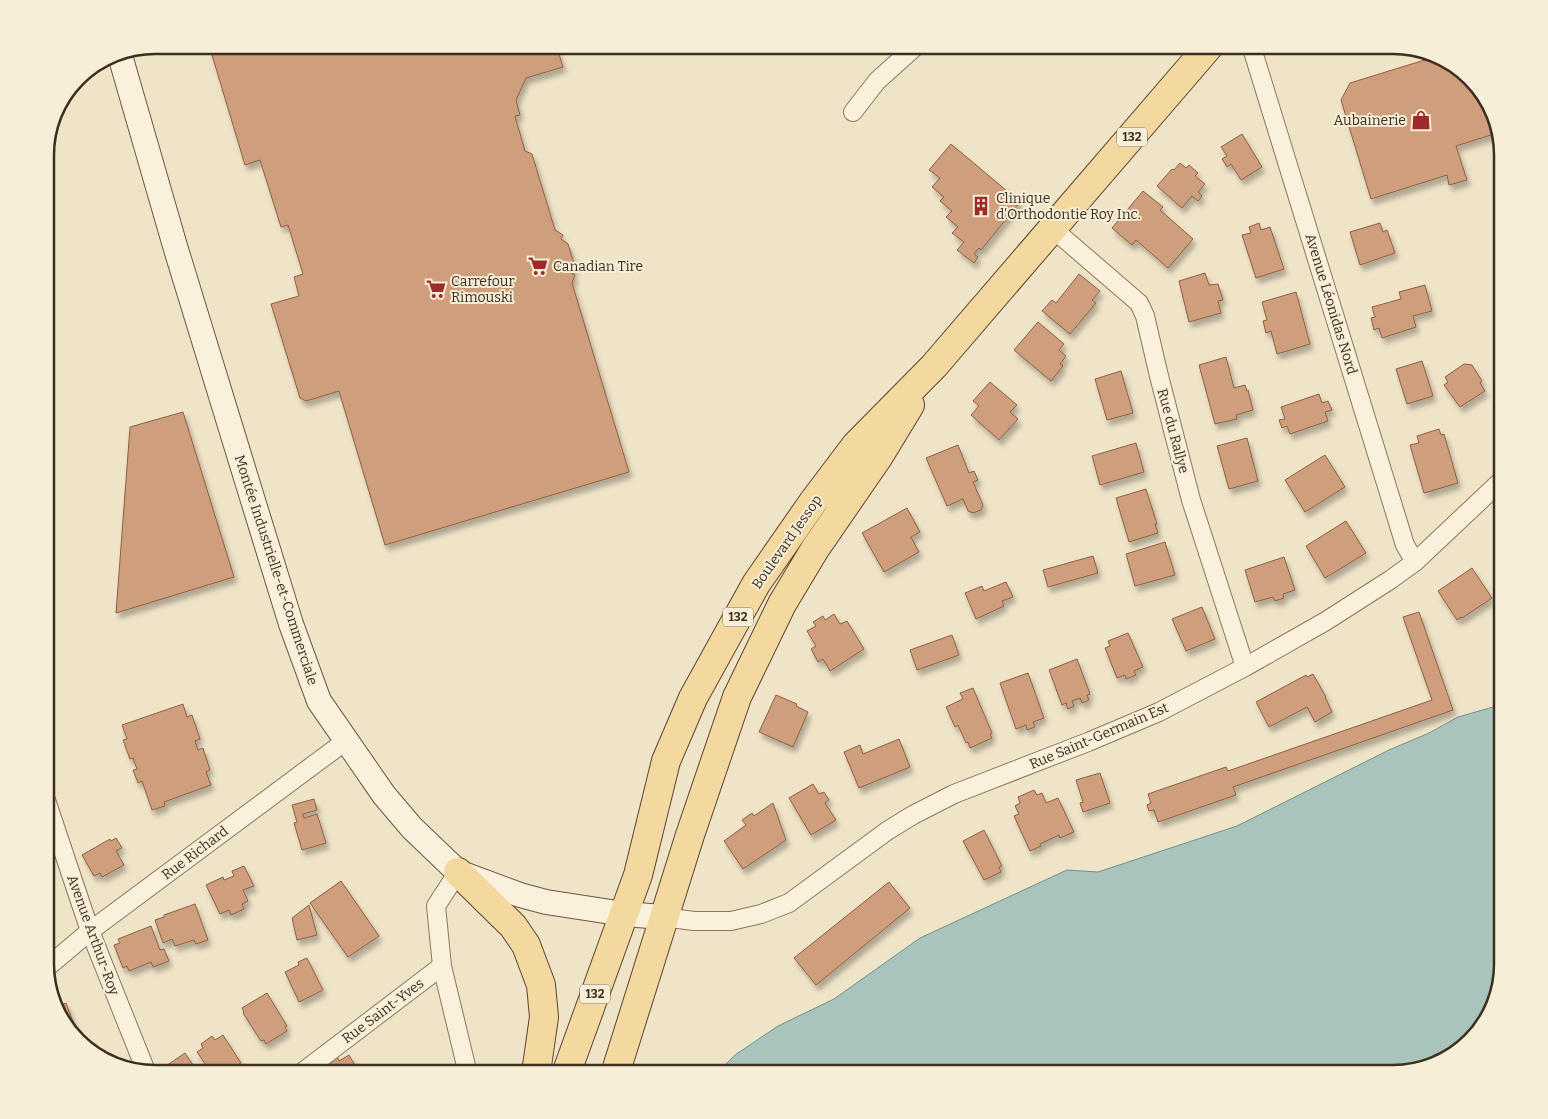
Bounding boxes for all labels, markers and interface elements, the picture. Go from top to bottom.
shop icon: Aubainerie [1410,109,1432,131]
place label: Aubainerie [1334,112,1406,129]
road number: 132 [1117,128,1147,146]
place label: Clinique d'Orthodontie Roy Inc. [996,190,1141,223]
building icon: Clinique d'Orthodontie Roy Inc. [970,195,992,217]
street label: Avenue Léonidas Nord [1301,231,1361,377]
supermarket icon: Canadian Tire [527,255,549,277]
place label: Canadian Tire [553,258,643,275]
place label: Carrefour Rimouski [451,273,515,306]
supermarket icon: Carrefour Rimouski [425,278,447,300]
street label: Rue du Rallye [1154,387,1192,475]
street label: Montée Industrielle-et-Commerciale [231,453,321,687]
street label: Boulevard Jessop [748,492,826,592]
road number: 132 [723,608,753,626]
street label: Rue Saint-Germain Est [1027,699,1171,773]
street label: Rue Richard [158,823,232,883]
street label: Avenue Arthur-Roy [63,872,123,998]
street label: Rue Saint-Yves [339,975,427,1047]
road number: 132 [580,984,610,1004]

